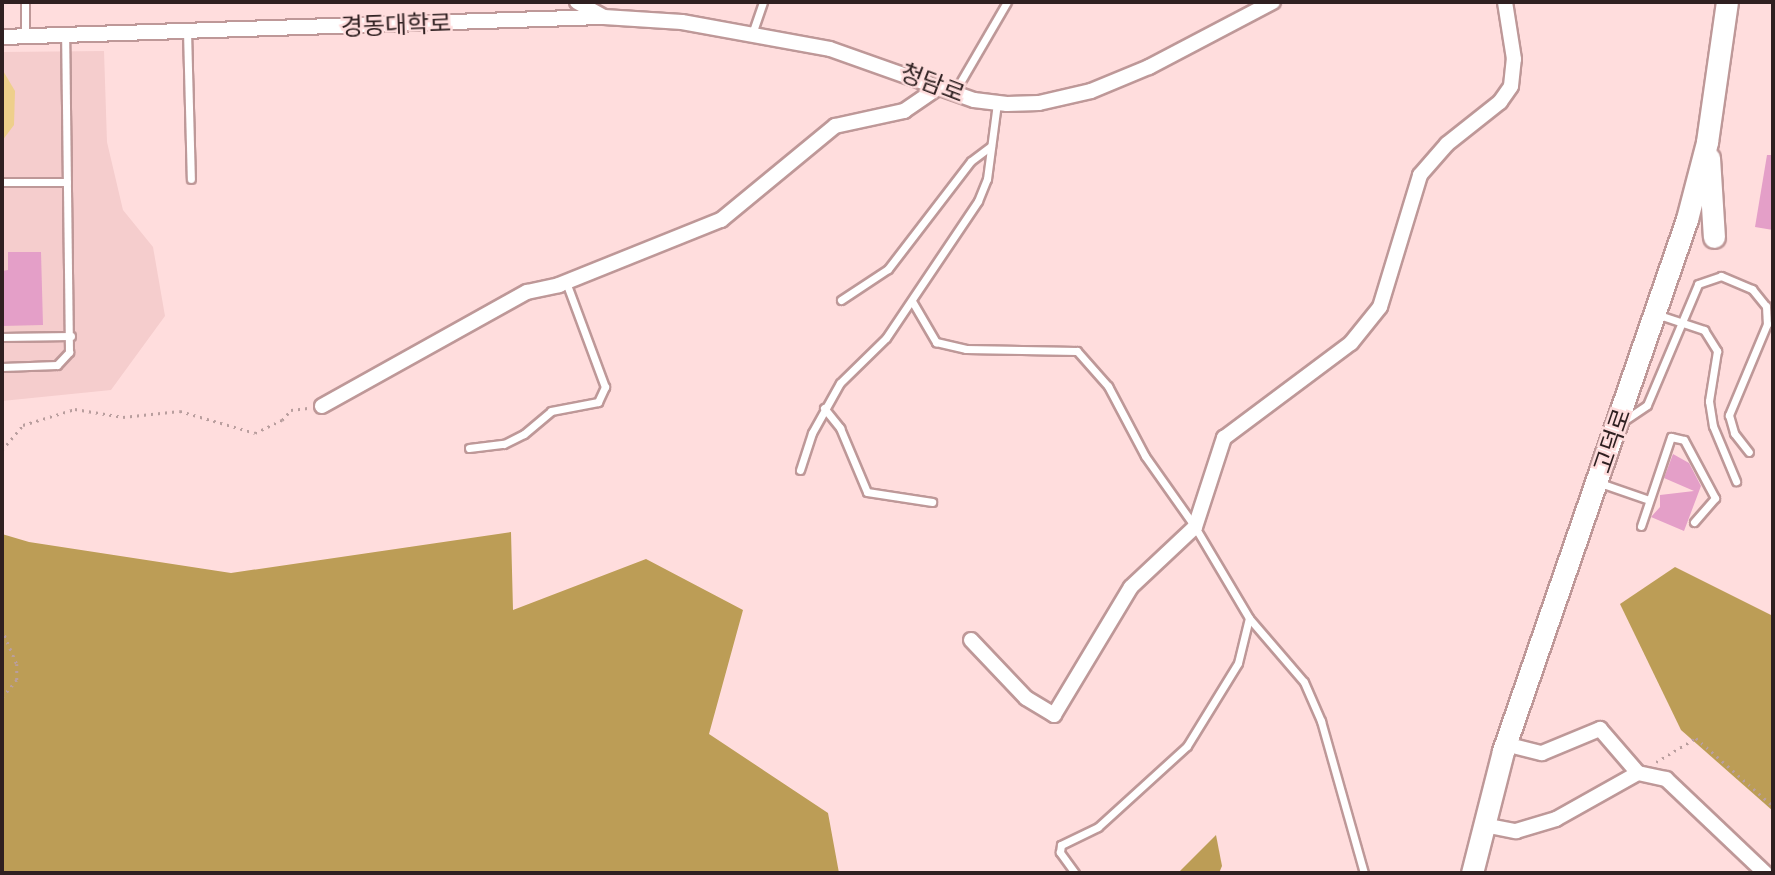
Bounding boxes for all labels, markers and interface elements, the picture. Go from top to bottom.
street label: 경동대학로 [340,10,452,42]
street label: 청담로 [896,59,968,109]
street label: 고덕로 [1589,405,1637,477]

